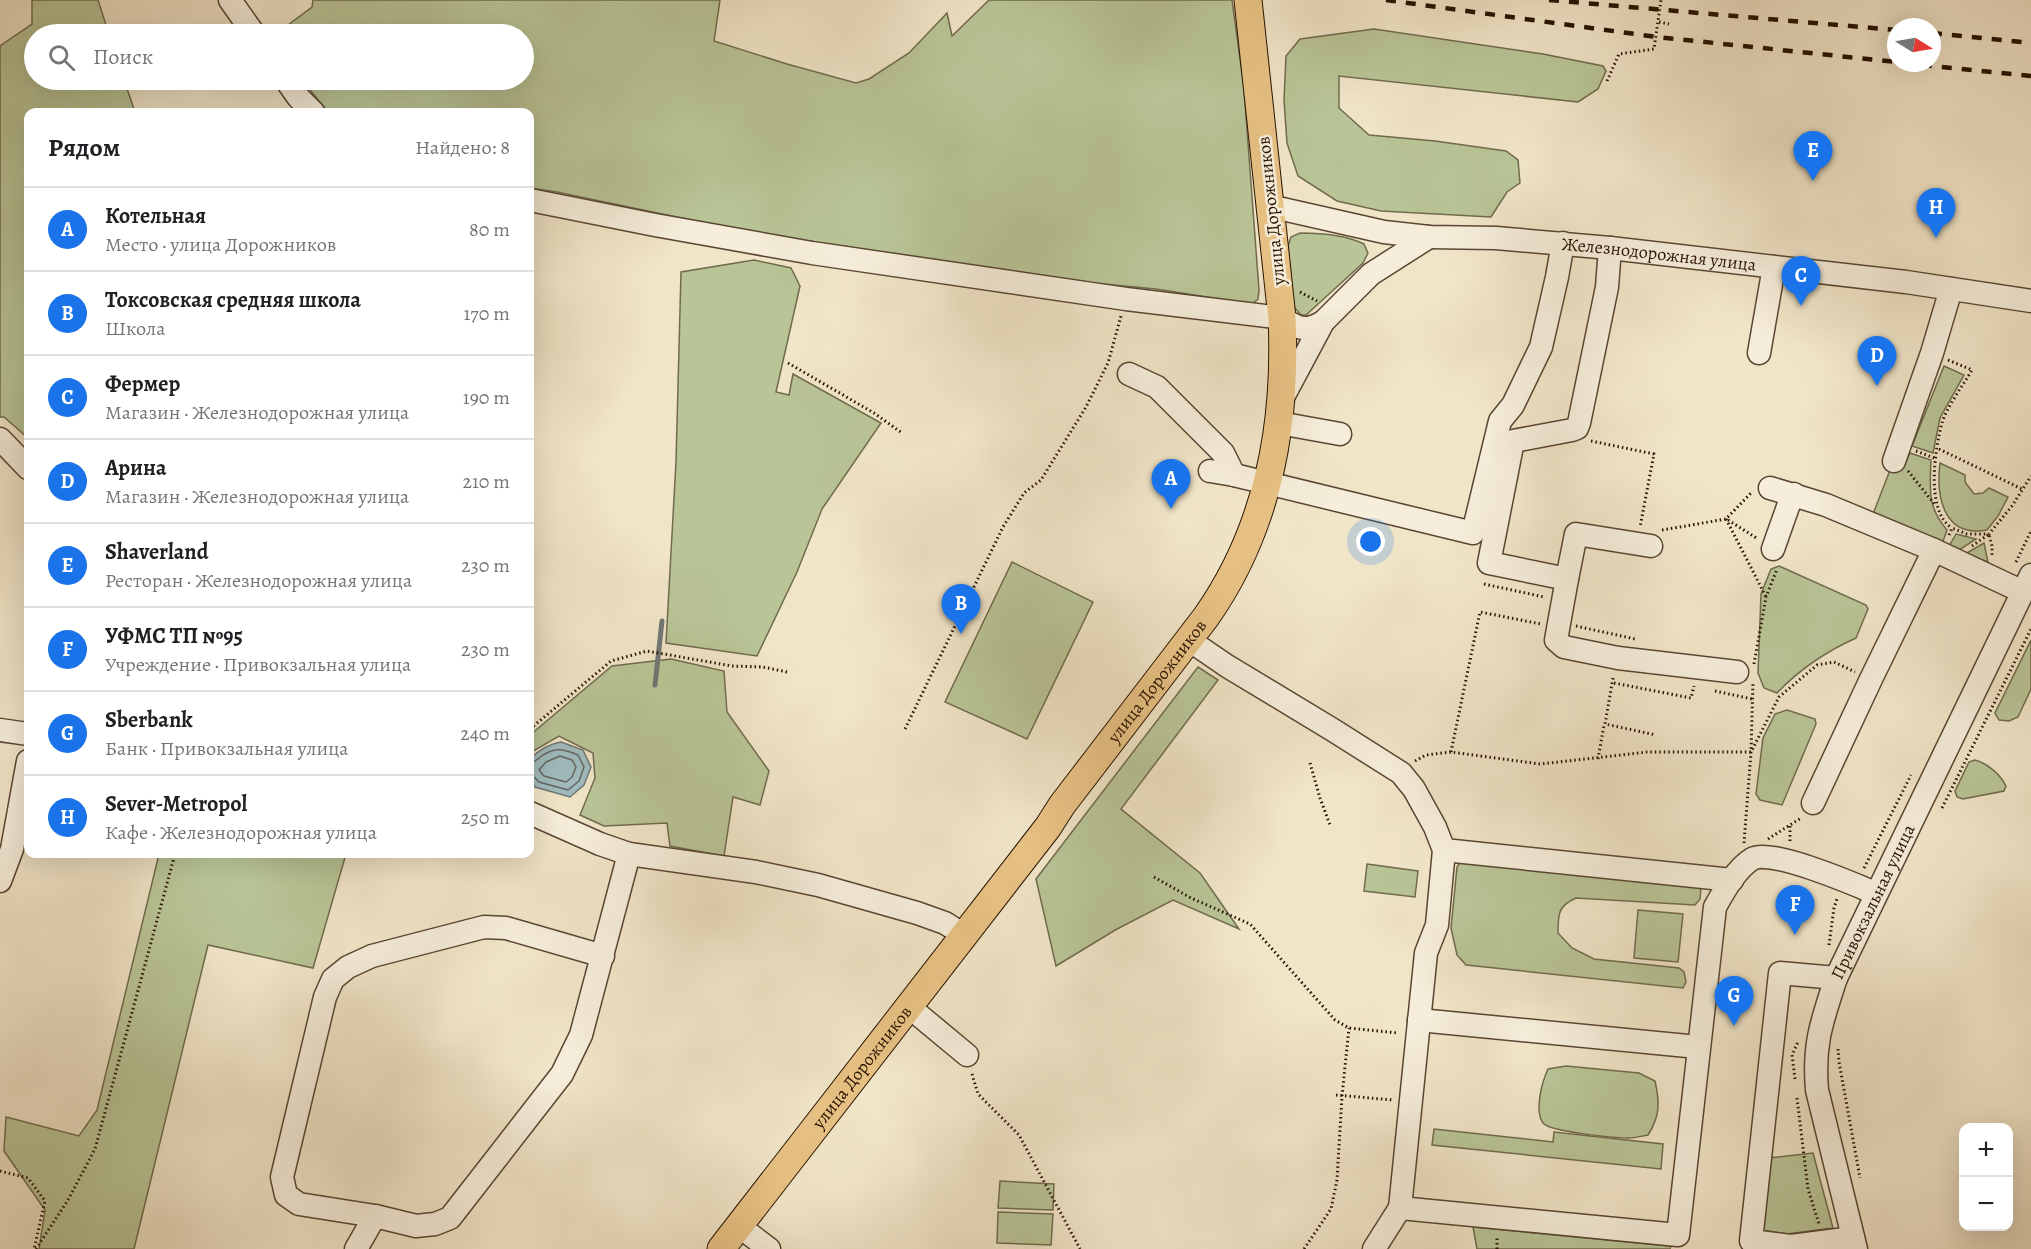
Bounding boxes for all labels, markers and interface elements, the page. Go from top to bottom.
north arrow [1887,18,1941,72]
search box [24,24,534,90]
icon: search [45,41,78,74]
text: Поиск [93,42,153,72]
text: Рядом [48,130,120,165]
pin: E [1794,132,1832,181]
text: Найдено: 8 [415,134,510,161]
street label: улица Дорожников [1251,135,1291,288]
pin: H [1916,188,1956,238]
text: Котельная [105,201,206,231]
text: A [61,216,74,243]
text: 80 m [469,216,510,243]
text: Место · улица Дорожников [105,231,336,258]
street label: Железнодорожная улица [1561,232,1758,277]
pin: C [1782,256,1820,306]
text: Токсовская средняя школа [105,285,361,315]
text: B [61,300,74,327]
text: 170 m [464,300,510,327]
text: Школа [105,315,165,342]
pin: D [1858,336,1896,386]
text: Фермер [105,369,180,399]
text: C [61,384,74,411]
text: 190 m [463,384,510,411]
text: Магазин · Железнодорожная улица [105,399,409,426]
text: Арина [105,453,167,483]
pin: A [1152,460,1190,509]
text: D [61,468,74,495]
text: 210 m [462,468,510,495]
text: Магазин · Железнодорожная улица [105,483,409,510]
your location [1356,527,1385,556]
text: Shaverland [105,537,209,567]
text: E [62,552,73,579]
text: 230 m [461,552,510,579]
text: Ресторан · Железнодорожная улица [105,567,412,594]
pin: B [942,584,980,634]
street label: улица Дорожников [1101,614,1212,749]
text: УФМС ТП №95 [105,621,243,651]
text: F [62,636,73,663]
text: 230 m [461,636,510,663]
text: Учреждение · Привокзальная улица [105,651,411,678]
text: Sberbank [105,705,193,735]
text: G [61,720,74,747]
text: 240 m [460,720,510,747]
text: Банк · Привокзальная улица [105,735,349,762]
text: Sever-Metropol [105,789,247,819]
text: H [60,804,75,831]
text: 250 m [461,804,510,831]
text: Кафе · Железнодорожная улица [105,819,377,846]
street label: Привокзальная улица [1825,820,1921,983]
pin: F [1776,886,1814,935]
pin: G [1714,976,1754,1026]
street label: улица Дорожников [806,1001,917,1134]
map controls [1959,1123,2013,1231]
button: + [1959,1123,2013,1177]
button: − [1959,1177,2013,1231]

